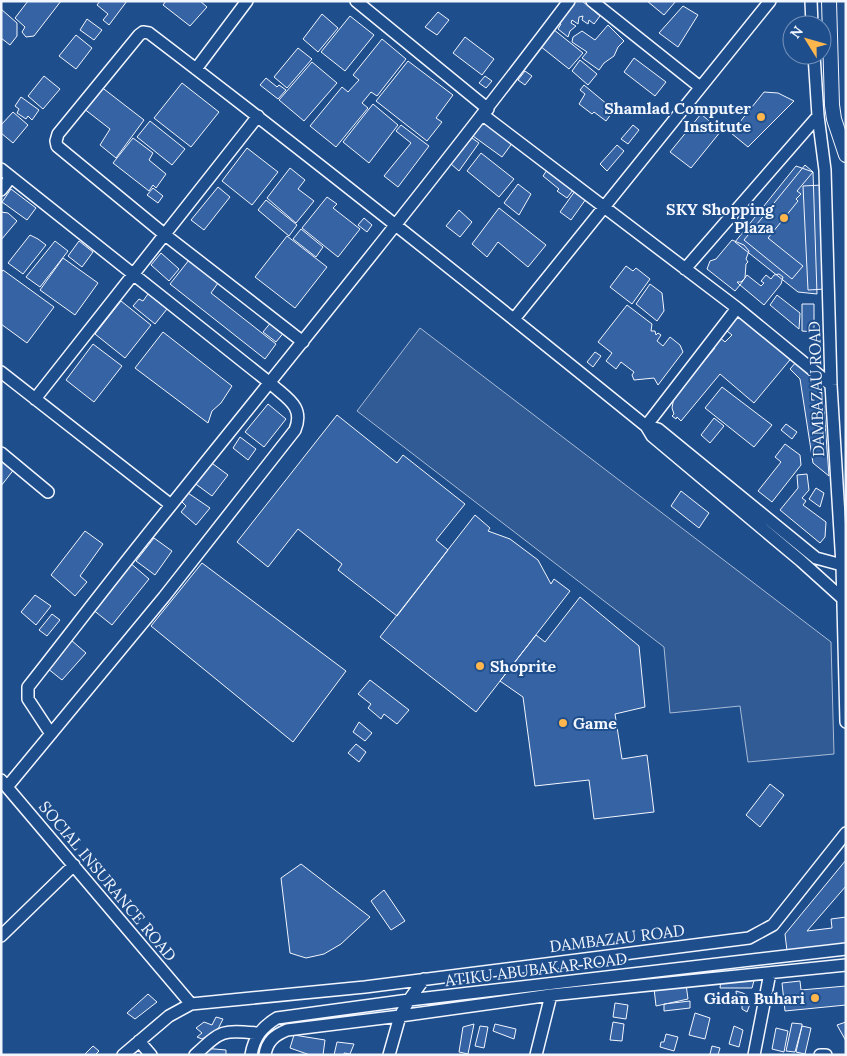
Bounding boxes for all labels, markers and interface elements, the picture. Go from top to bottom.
north arrow [782,15,832,65]
text: N [786,22,807,42]
place label: Shamlad Computer Institute [604,98,751,136]
marker: Shamlad Computer Institute [755,111,767,123]
place label: SKY Shopping Plaza [666,199,775,237]
marker: SKY Shopping Plaza [778,212,790,224]
street label: DAMBAZAU ROAD [804,321,828,457]
place label: Shoprite [490,656,557,676]
marker: Shoprite [474,660,486,672]
place label: Game [573,713,617,733]
marker: Game [557,717,569,729]
street label: SOCIAL INSURANCE ROAD [35,797,181,965]
street label: DAMBAZAU ROAD [548,920,686,956]
street label: ATIKU ABUBAKAR ROAD [443,948,628,990]
place label: Gidan Buhari [704,988,805,1008]
marker: Gidan Buhari [809,992,821,1004]

